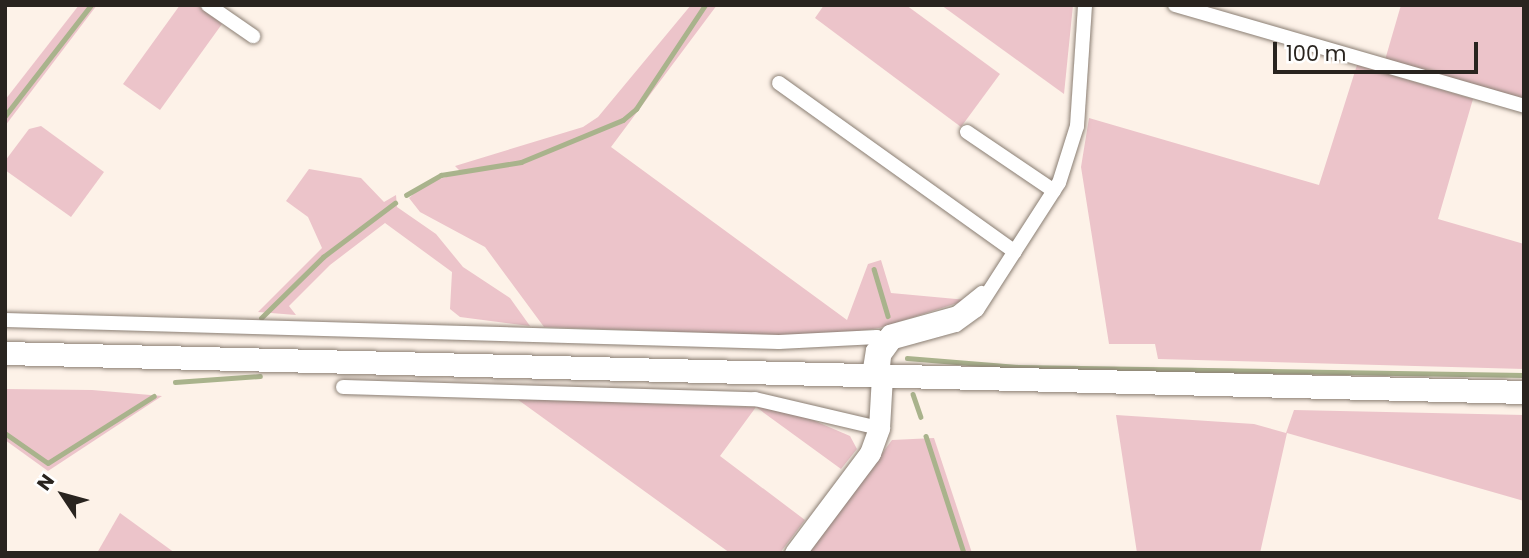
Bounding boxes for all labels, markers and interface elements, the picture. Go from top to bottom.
scale bar [1277,28,1482,72]
text: 100 m [1286,39,1346,68]
north arrow [28,460,98,530]
text: N [30,469,61,496]

